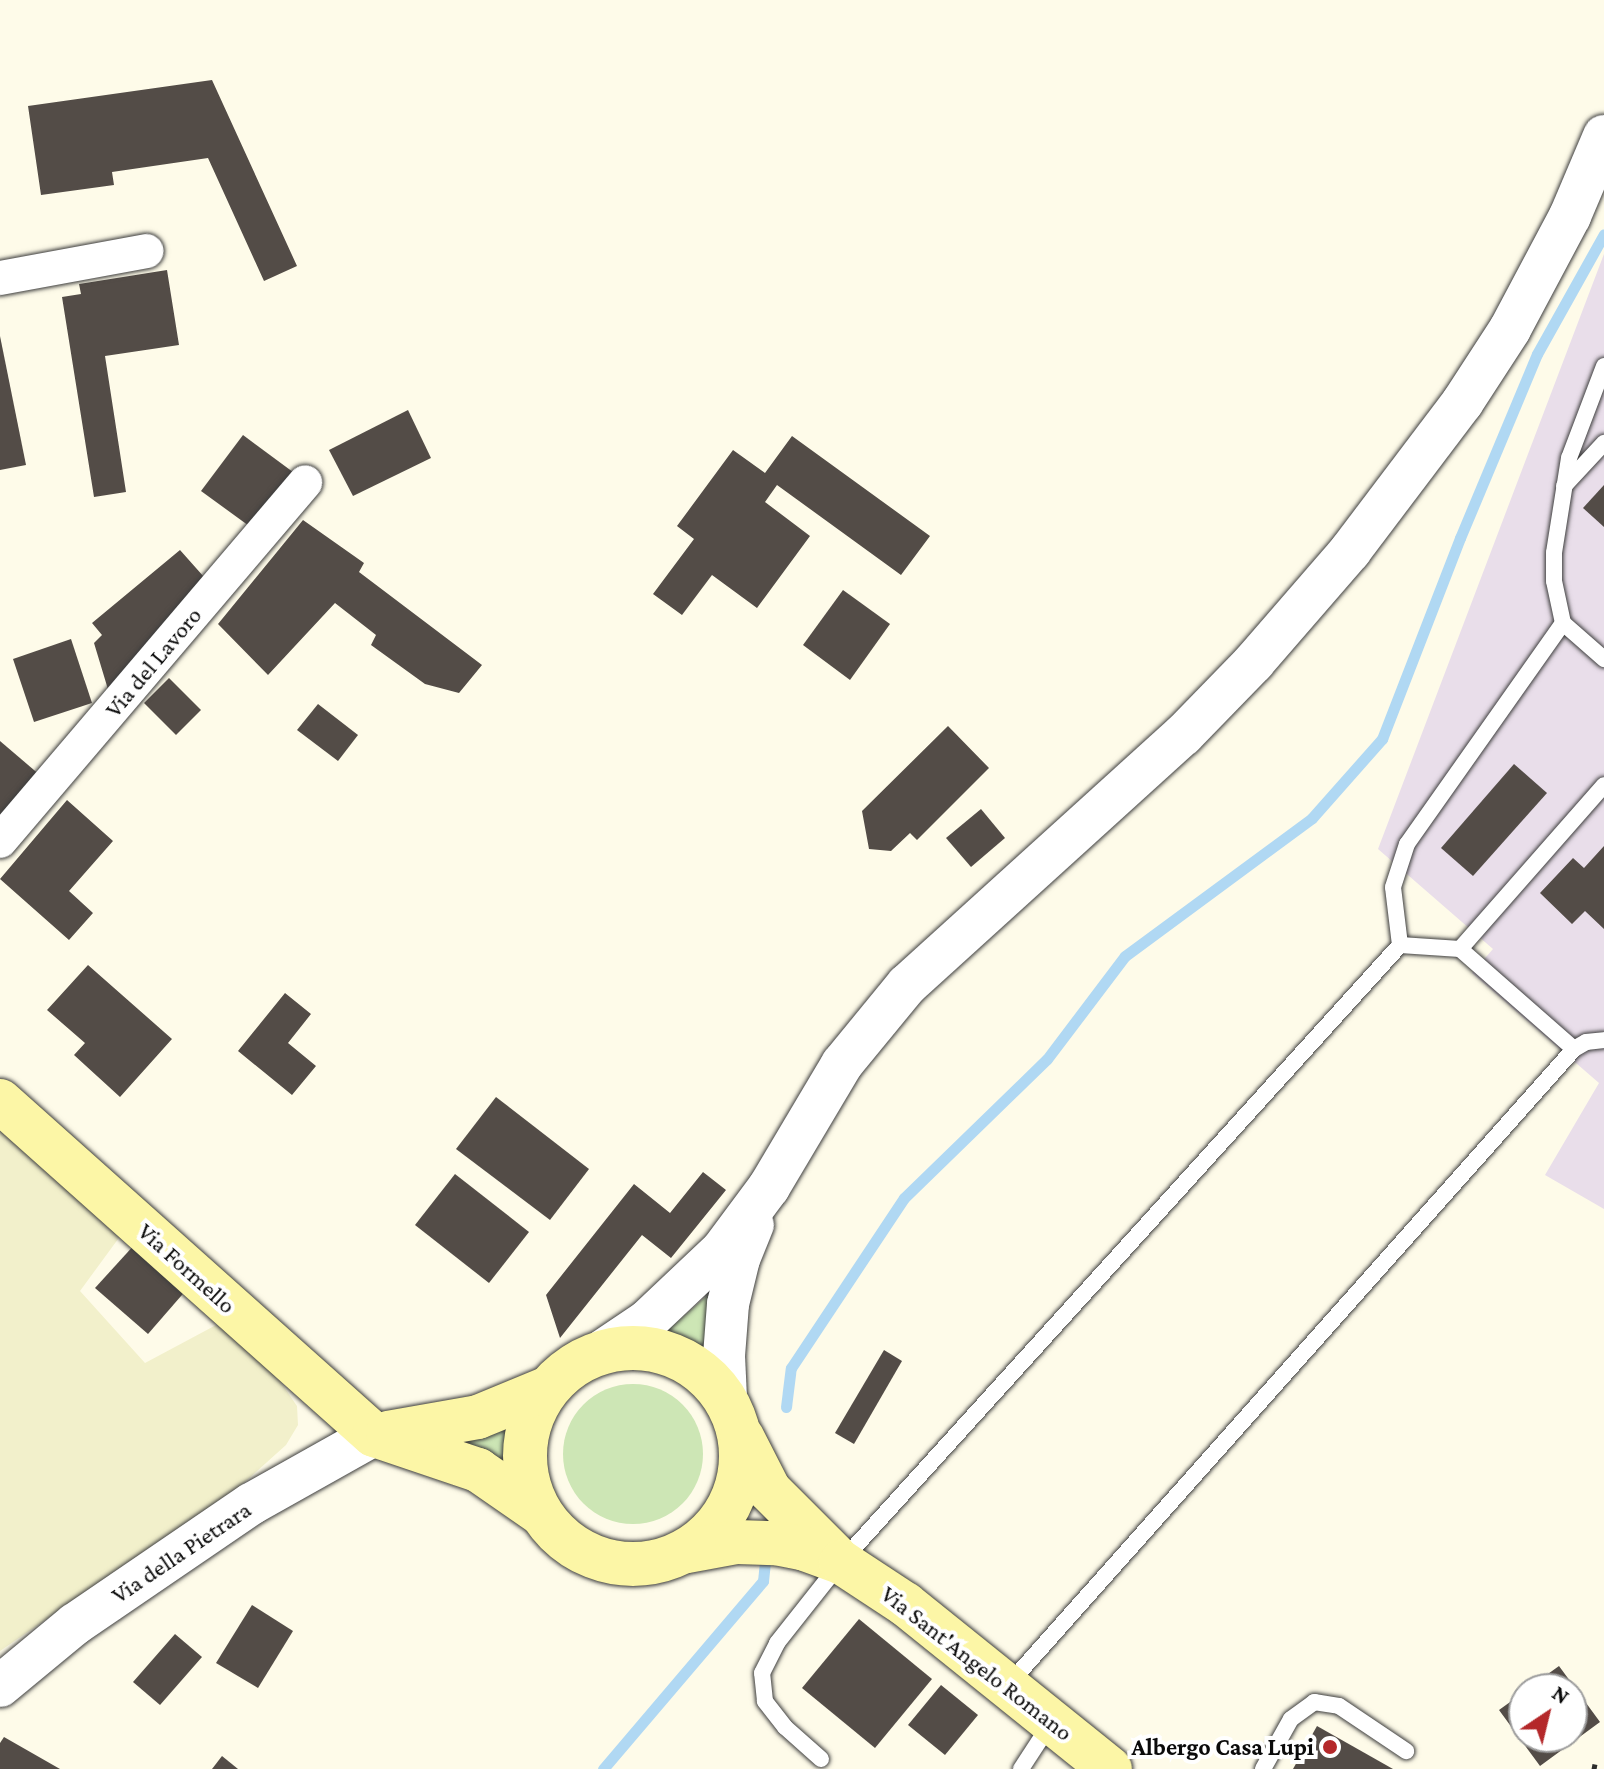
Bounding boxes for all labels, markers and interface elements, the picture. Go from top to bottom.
street label: Via del Lavoro [99,601,207,723]
street label: Via Formello [132,1217,242,1319]
street label: Via della Pietrara [106,1495,256,1609]
street label: Via Sant'Angelo Romano [875,1579,1079,1747]
north arrow [1508,1673,1588,1753]
text: N [1548,1680,1574,1709]
place label: Albergo Casa Lupi [1132,1733,1314,1761]
marker: Albergo Casa Lupi [1321,1738,1339,1756]

